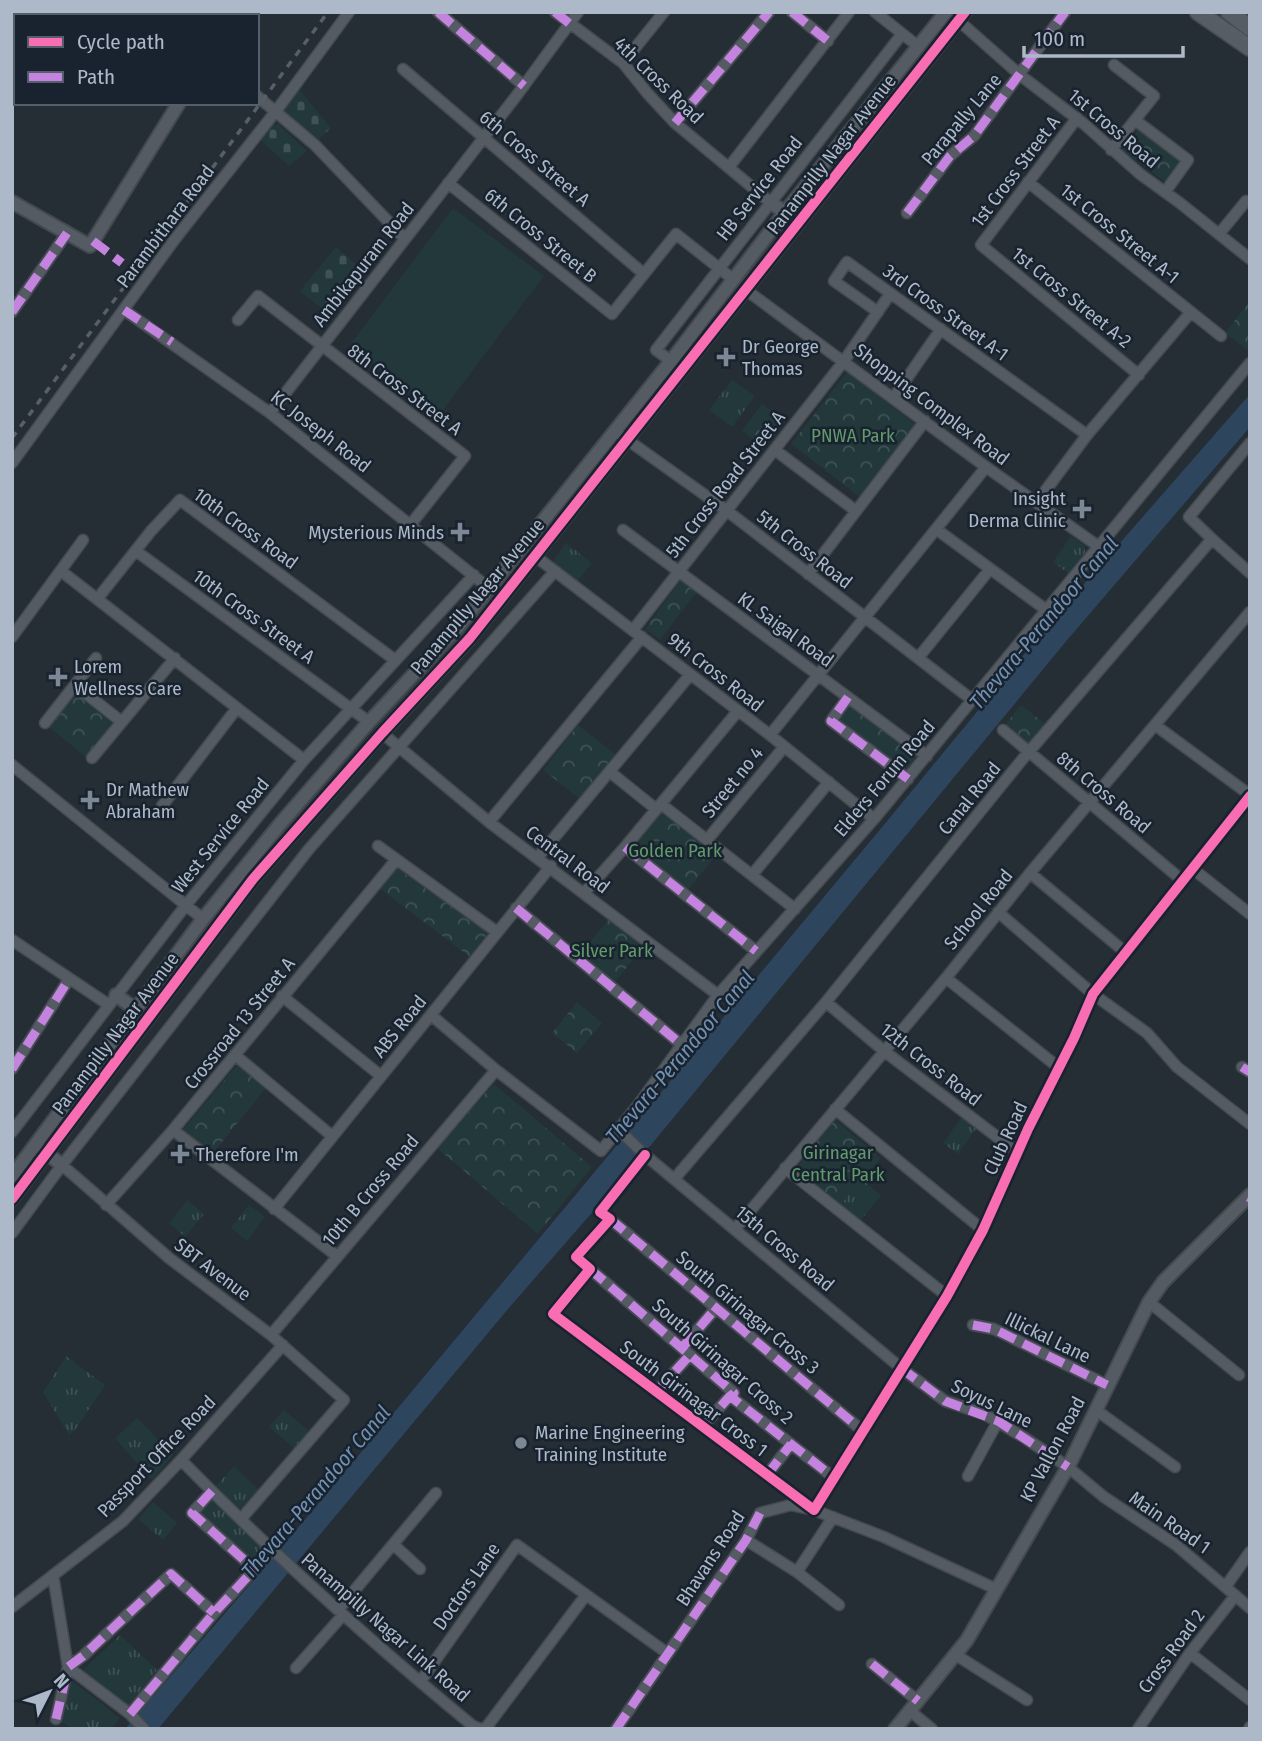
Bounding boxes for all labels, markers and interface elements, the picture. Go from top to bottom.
legend [14,14,259,105]
scale bar [1024,14,1183,58]
text: 100 m [1034,26,1085,52]
text: Cycle path [77,29,165,55]
street label: 4th Cross Road [609,32,708,129]
text: Path [77,64,115,90]
street label: Parapally Lane [916,69,1006,170]
street label: Panampilly Nagar Avenue [762,70,901,239]
street label: 1st Cross Road [1064,84,1164,173]
street label: 6th Cross Street A [475,105,595,211]
street label: 1st Cross Street A [966,111,1065,231]
street label: HB Service Road [712,132,807,245]
street label: Parambithara Road [112,160,219,292]
street label: 1st Cross Street A-1 [1056,178,1184,288]
street label: 6th Cross Street B [480,183,601,288]
street label: Ambikapuram Road [308,198,419,331]
street label: 1st Cross Street A-2 [1007,242,1136,353]
street label: 3rd Cross Street A-1 [879,259,1013,366]
place label: Dr George Thomas [742,335,819,380]
street label: 8th Cross Street A [343,339,466,440]
street label: Shopping Complex Road [850,339,1014,470]
marker: Dr George Thomas [716,347,736,367]
street label: KC Joseph Road [266,385,375,478]
street label: 5th Cross Road Street A [661,406,790,562]
park label: PNWA Park [811,424,895,447]
street label: 10th Cross Road [189,483,302,574]
place label: Insight Derma Clinic [968,487,1067,532]
marker: Insight Derma Clinic [1072,499,1092,519]
street label: 5th Cross Road [752,505,857,594]
street label: Panampilly Nagar Avenue [405,514,549,679]
place label: Mysterious Minds [308,521,444,544]
marker: Mysterious Minds [450,522,470,542]
water label: Thevara-Perandoor Canal [964,531,1124,715]
street label: 10th Cross Street A [188,564,319,668]
street label: KL Saigal Road [733,587,838,672]
street label: 9th Cross Road [663,628,768,717]
place label: Lorem Wellness Care [74,655,182,700]
marker: Lorem Wellness Care [48,667,68,687]
street label: Elders Forum Road [829,715,940,841]
street label: Street no 4 [697,742,768,823]
street label: 8th Cross Road [1052,746,1155,838]
street label: Canal Road [933,757,1006,839]
street label: West Service Road [167,773,274,898]
place label: Dr Mathew Abraham [106,778,190,823]
marker: Dr Mathew Abraham [80,790,100,810]
street label: Central Road [521,820,614,898]
park label: Golden Park [628,839,722,862]
street label: School Road [939,865,1018,954]
park label: Silver Park [571,939,653,962]
street label: Panampilly Nagar Avenue [47,948,184,1119]
street label: Crossroad 13 Street A [179,953,300,1094]
water label: Thevara-Perandoor Canal [600,965,760,1149]
street label: ABS Road [367,991,431,1062]
street label: 12th Cross Road [876,1018,986,1111]
street label: Club Road [978,1098,1032,1179]
street label: 10th B Cross Road [317,1130,424,1251]
park label: Girinagar Central Park [791,1141,885,1186]
place label: Therefore I'm [196,1143,299,1166]
marker: Therefore I'm [170,1144,190,1164]
street label: 15th Cross Road [731,1200,839,1296]
street label: SBT Avenue [170,1233,255,1306]
street label: South Girinagar Cross 3 [671,1246,824,1379]
street label: South Girinagar Cross 2 [647,1294,798,1429]
street label: Illickal Lane [1001,1307,1094,1368]
street label: South Girinagar Cross 1 [615,1335,772,1461]
street label: Soyus Lane [947,1374,1036,1433]
street label: Passport Office Road [92,1391,220,1522]
street label: KP Vallon Road [1015,1393,1090,1506]
water label: Thevara-Perandoor Canal [236,1400,396,1584]
place label: Marine Engineering Training Institute [535,1421,685,1466]
marker: Marine Engineering Training Institute [513,1435,529,1451]
street label: Main Road 1 [1125,1486,1215,1559]
street label: Bhavans Road [671,1506,750,1610]
street label: Doctors Lane [428,1538,505,1634]
street label: Panampilly Nagar Link Road [297,1548,475,1707]
street label: Cross Road 2 [1133,1605,1210,1698]
north arrow [14,1657,84,1727]
text: N [49,1669,74,1693]

